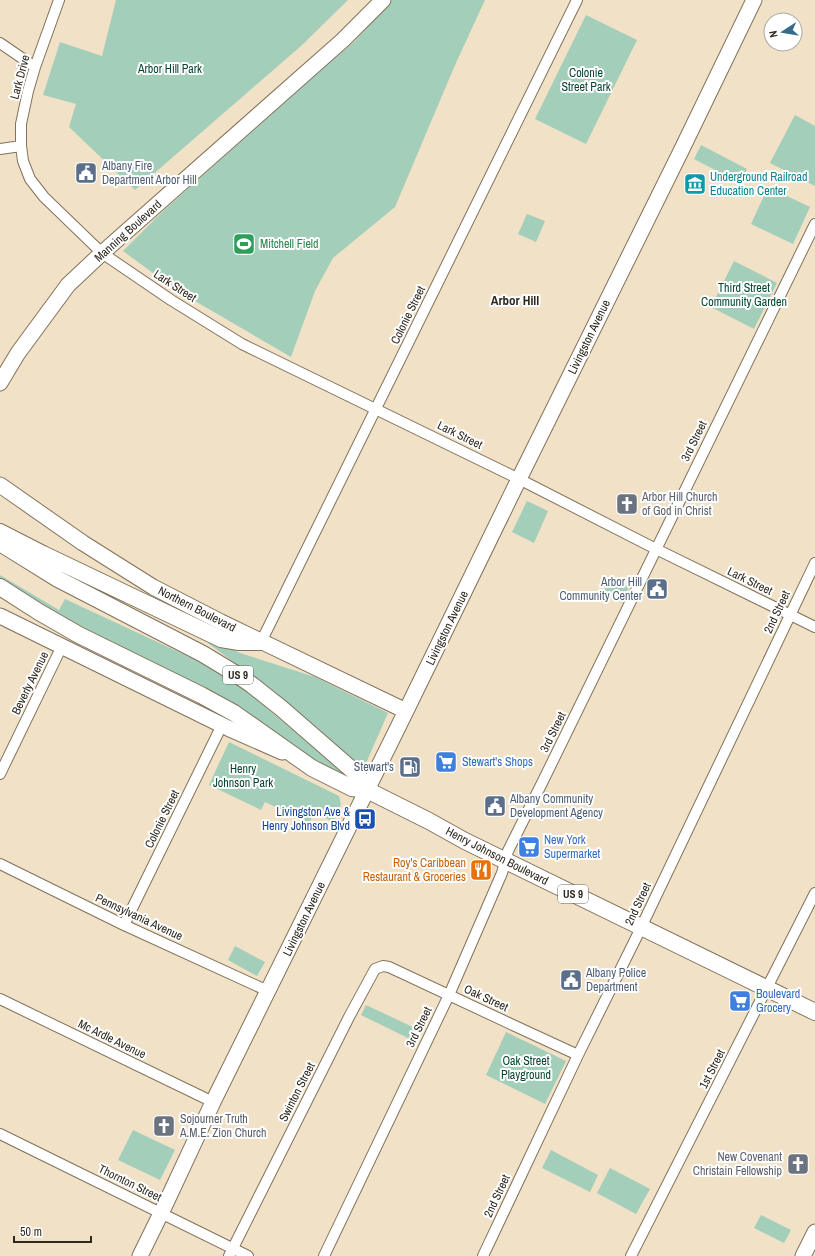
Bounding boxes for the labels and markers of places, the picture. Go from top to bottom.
place label: Albany Fire Department Arbor Hill [101,158,197,188]
public building icon: Albany Fire Department Arbor Hill [73,160,99,186]
place label: Underground Railroad Education Center [710,169,807,199]
museum icon: Underground Railroad Education Center [682,171,708,197]
sports icon: Mitchell Field [231,231,257,257]
place label: Mitchell Field [260,236,319,252]
place label: Arbor Hill Church of God in Christ [641,489,717,519]
church icon: Arbor Hill Church of God in Christ [614,491,640,517]
place label: Arbor Hill Community Center [559,574,643,604]
public building icon: Arbor Hill Community Center [644,576,670,602]
supermarket icon: Stewart's Shops [433,749,459,775]
fuel station icon: Stewart's [397,754,423,780]
place label: Stewart's Shops [462,754,533,770]
place label: Stewart's [354,759,394,775]
place label: Albany Community Development Agency [509,791,603,821]
public building icon: Albany Community Development Agency [482,793,508,819]
place label: Livingston Ave & Henry Johnson Blvd [262,804,350,834]
bus stop icon: Livingston Ave & Henry Johnson Blvd [352,806,378,832]
place label: New York Supermarket [544,832,601,862]
supermarket icon: New York Supermarket [516,834,542,860]
place label: Roy's Caribbean Restaurant & Groceries [363,855,466,885]
restaurant icon: Roy's Caribbean Restaurant & Groceries [468,857,494,883]
place label: Albany Police Department [585,965,646,995]
public building icon: Albany Police Department [558,967,584,993]
place label: Boulevard Grocery [756,986,800,1016]
supermarket icon: Boulevard Grocery [727,988,753,1014]
place label: Sojourner Truth A.M.E. Zion Church [179,1111,266,1141]
church icon: Sojourner Truth A.M.E. Zion Church [151,1113,177,1139]
place label: New Covenant Christain Fellowship [693,1149,782,1179]
church icon: New Covenant Christain Fellowship [785,1151,811,1177]

